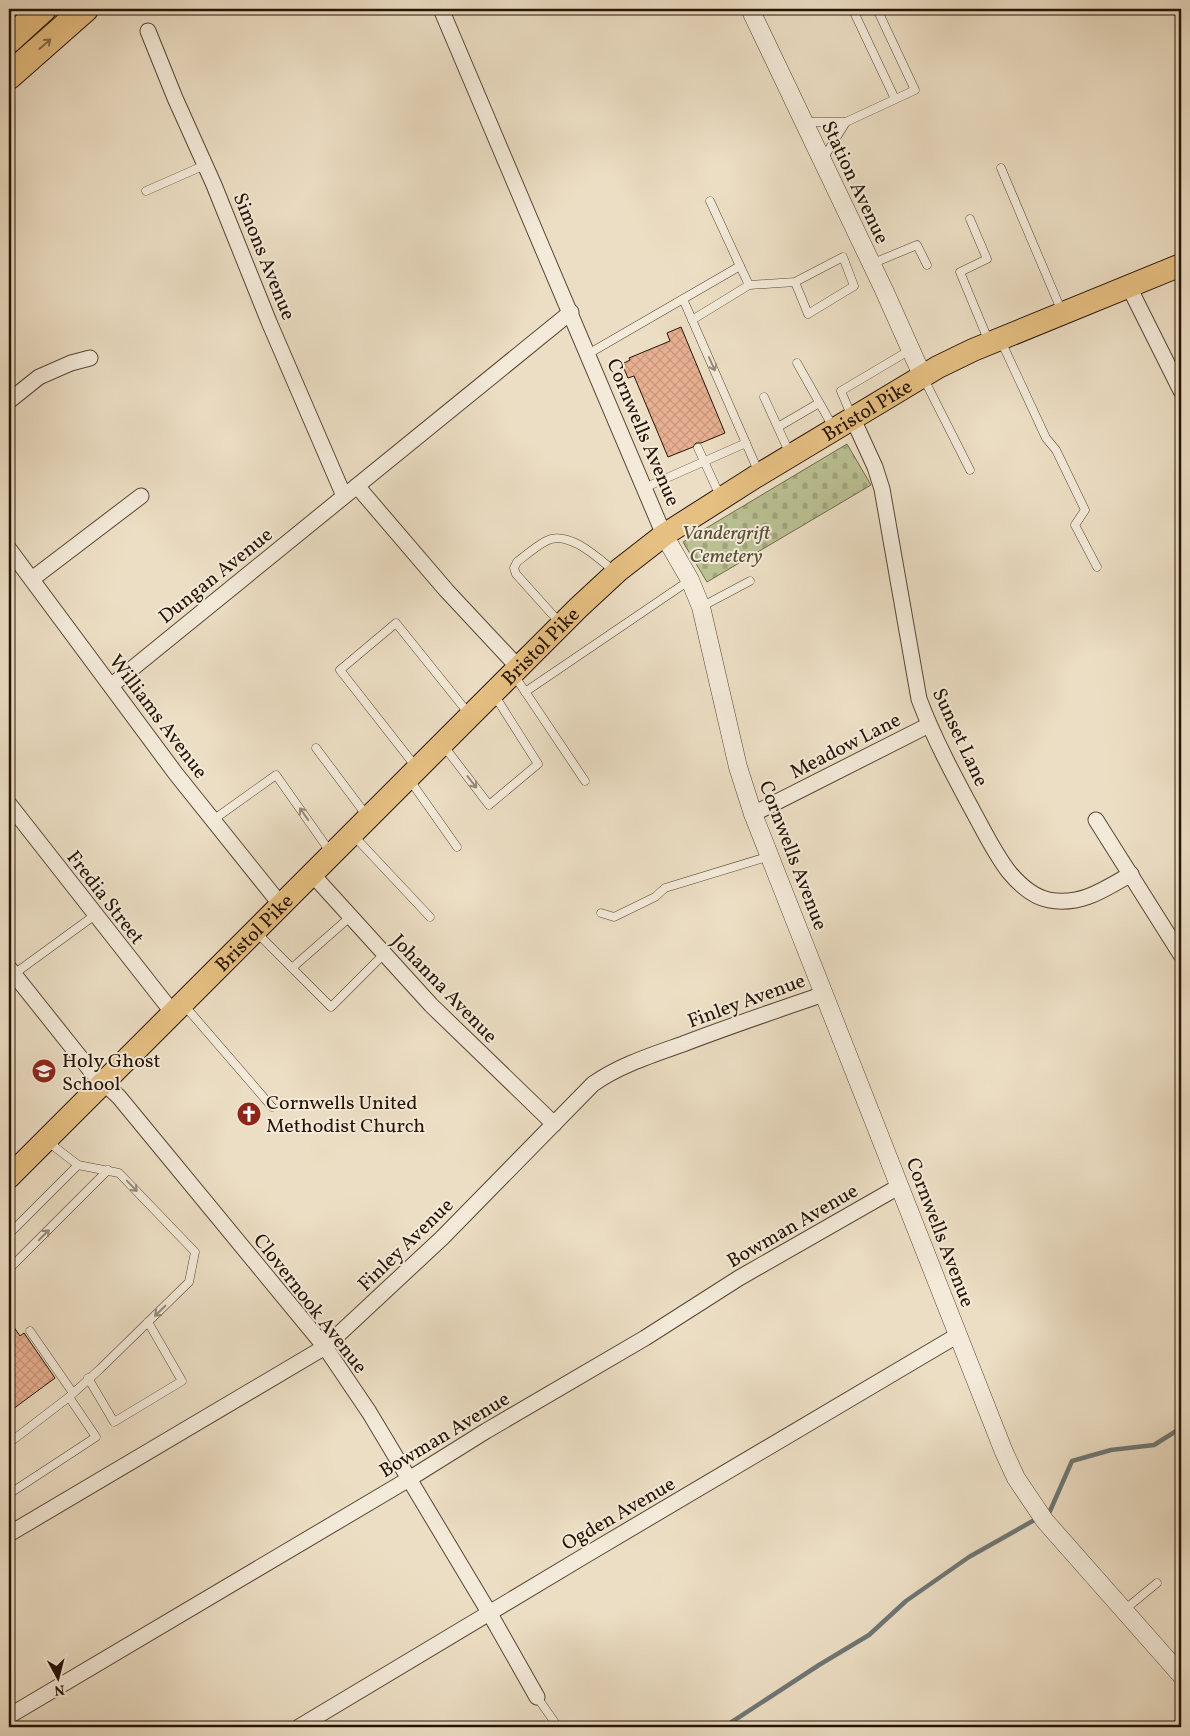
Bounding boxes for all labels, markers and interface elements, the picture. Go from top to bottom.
one-way arrow [38,38,51,49]
street label: Station Avenue [813,117,895,249]
street label: Simons Avenue [225,189,301,325]
street label: Cornwells Avenue [598,355,686,511]
one-way arrow [707,356,717,371]
street label: Bristol Pike [818,374,918,449]
park label: Vandergrift Cemetery [682,520,770,571]
street label: Dungan Avenue [153,522,279,631]
street label: Bristol Pike [496,602,587,693]
street label: Williams Avenue [101,649,213,785]
street label: Sunset Lane [924,684,994,792]
street label: Meadow Lane [786,707,906,787]
one-way arrow [466,776,477,789]
street label: Cornwells Avenue [751,777,834,934]
one-way arrow [299,807,309,821]
street label: Fredia Street [59,845,150,951]
street label: Bristol Pike [210,888,300,979]
street label: Johanna Avenue [384,929,503,1050]
street label: Finley Avenue [684,968,809,1036]
place label: Holy Ghost School [62,1048,160,1099]
school or university icon: Holy Ghost School [31,1058,57,1084]
place label: Cornwells United Methodist Church [266,1090,425,1141]
church icon: Cornwells United Methodist Church [236,1101,262,1127]
street label: Cornwells Avenue [898,1154,981,1311]
street label: Bowman Avenue [722,1178,864,1276]
one-way arrow [126,1180,138,1193]
street label: Finley Avenue [352,1192,461,1298]
street label: Clovernook Avenue [246,1228,373,1380]
one-way arrow [38,1229,50,1242]
one-way arrow [154,1305,166,1317]
street label: Bowman Avenue [375,1386,515,1486]
street label: Ogden Avenue [557,1471,681,1559]
north arrow [32,1654,82,1704]
text: N [53,1679,66,1699]

